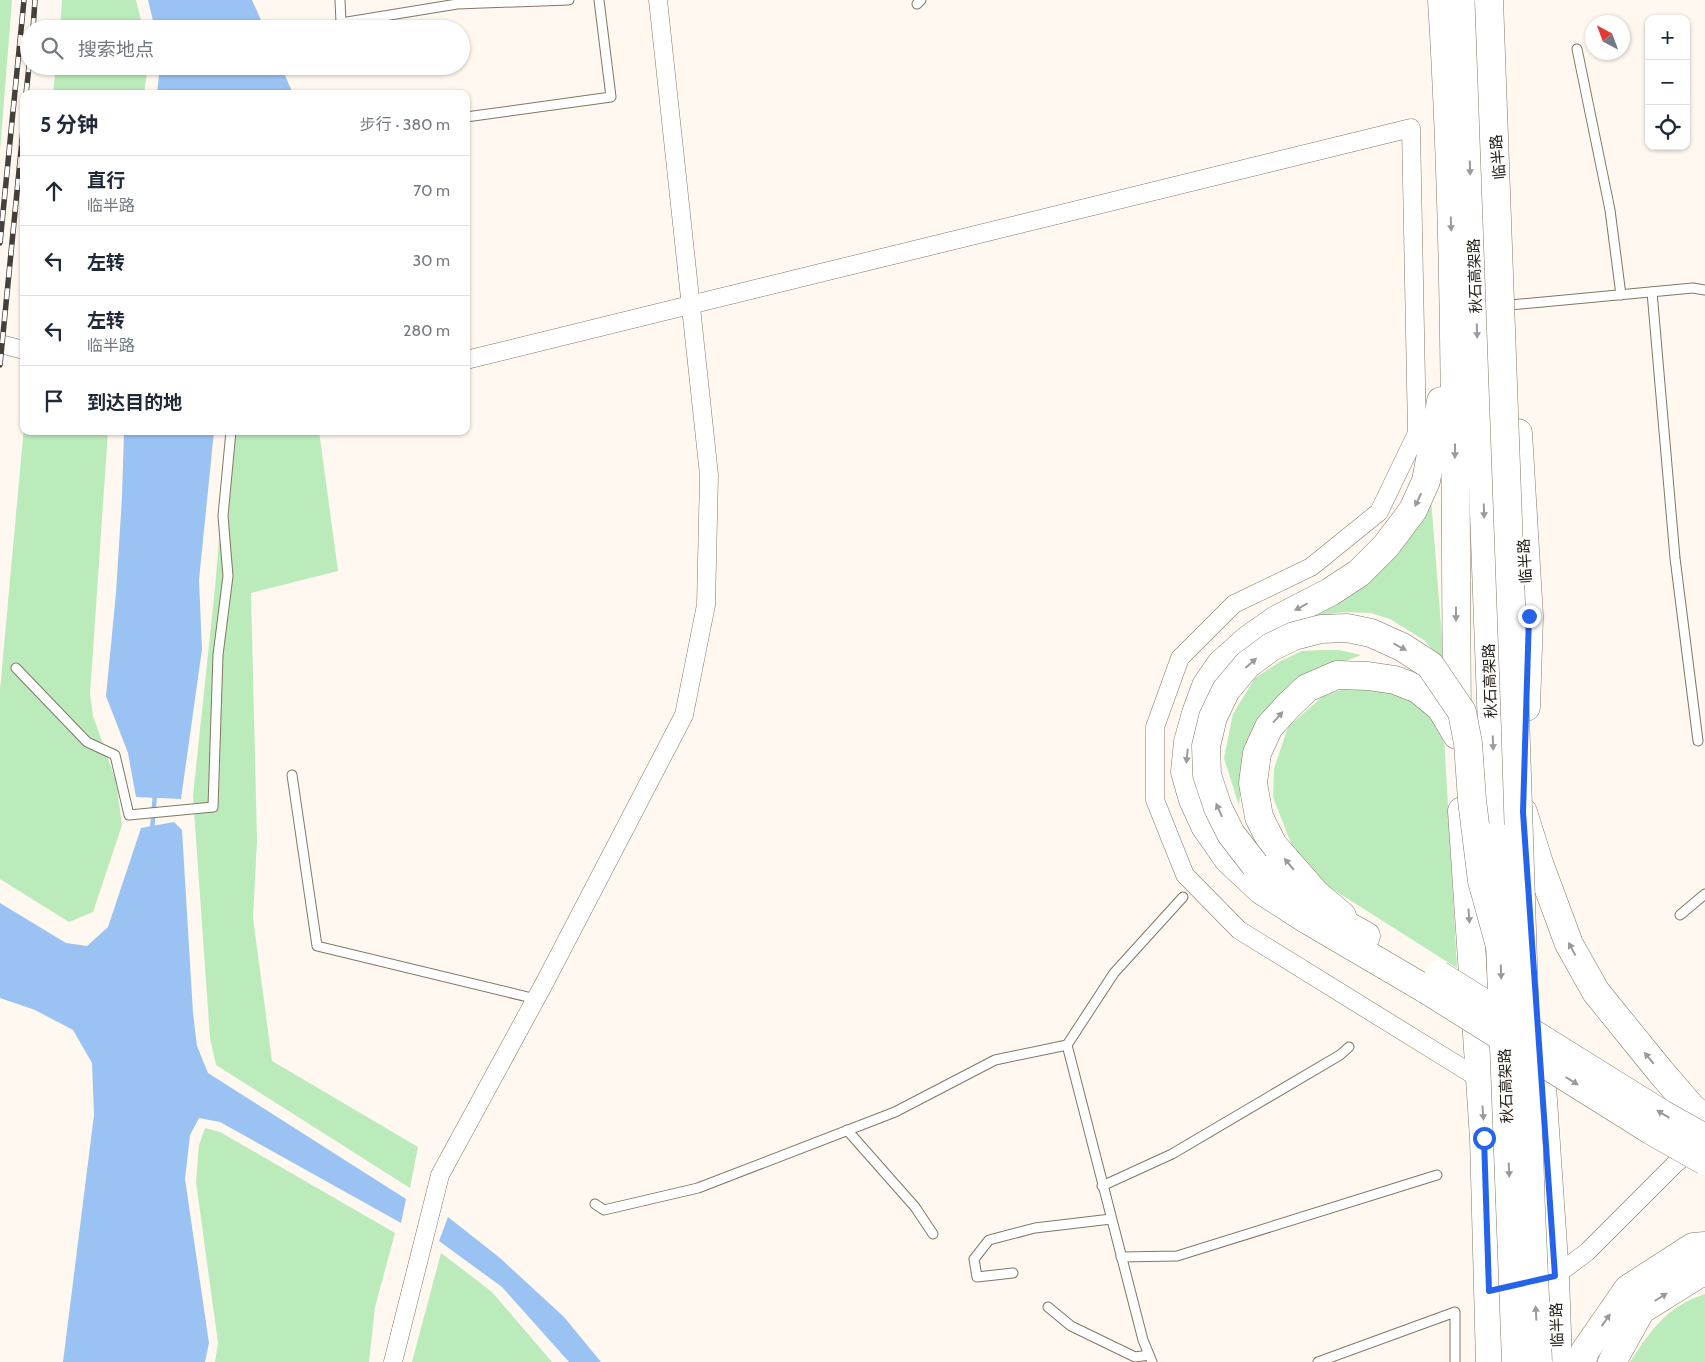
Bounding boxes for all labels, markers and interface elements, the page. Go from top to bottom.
north arrow [1585,15,1630,60]
map controls [1645,15,1690,150]
button: + [1645,15,1690,60]
search box [20,20,470,75]
icon: search [38,34,66,62]
text: 搜索地点 [78,38,154,61]
button: − [1645,60,1690,105]
button: locate [1645,105,1690,150]
text: 5 分钟 [40,112,98,137]
text: 步行 · 380 m [360,115,450,134]
street label: 临半路 [1487,134,1509,180]
one-way arrow [1467,161,1475,177]
text: 直行 [87,169,125,192]
icon: ahead [40,177,68,205]
text: 70 m [413,181,450,200]
text: 临半路 [87,196,135,215]
one-way arrow [1448,216,1456,232]
street label: 秋石高架路 [1465,238,1485,314]
icon: left [40,247,68,275]
text: 左转 [87,251,125,274]
text: 30 m [413,251,450,270]
text: 左转 [87,309,125,332]
icon: left [40,317,68,345]
text: 280 m [403,321,450,340]
one-way arrow [1473,323,1481,339]
text: 临半路 [87,336,135,355]
icon: arrive [40,387,68,415]
text: 到达目的地 [87,391,182,414]
one-way arrow [1451,443,1459,459]
one-way arrow [1414,492,1422,507]
one-way arrow [1480,503,1488,519]
street label: 临半路 [1515,538,1535,584]
one-way arrow [1293,603,1308,611]
route end [1518,605,1541,628]
one-way arrow [1452,606,1460,622]
one-way arrow [1393,643,1408,651]
street label: 秋石高架路 [1480,643,1500,719]
one-way arrow [1244,657,1256,669]
one-way arrow [1272,712,1284,724]
one-way arrow [1489,735,1497,751]
one-way arrow [1183,748,1191,764]
one-way arrow [1215,803,1223,817]
one-way arrow [1284,858,1295,870]
one-way arrow [1465,908,1473,924]
one-way arrow [1568,942,1576,957]
one-way arrow [1497,965,1505,981]
street label: 秋石高架路 [1496,1048,1516,1124]
one-way arrow [1643,1051,1654,1064]
one-way arrow [1565,1076,1579,1085]
one-way arrow [1479,1105,1487,1121]
one-way arrow [1656,1109,1669,1118]
route start [1473,1127,1496,1150]
one-way arrow [1506,1162,1514,1178]
one-way arrow [1655,1293,1668,1302]
street label: 临半路 [1547,1302,1567,1348]
one-way arrow [1532,1305,1540,1321]
one-way arrow [1601,1313,1611,1327]

